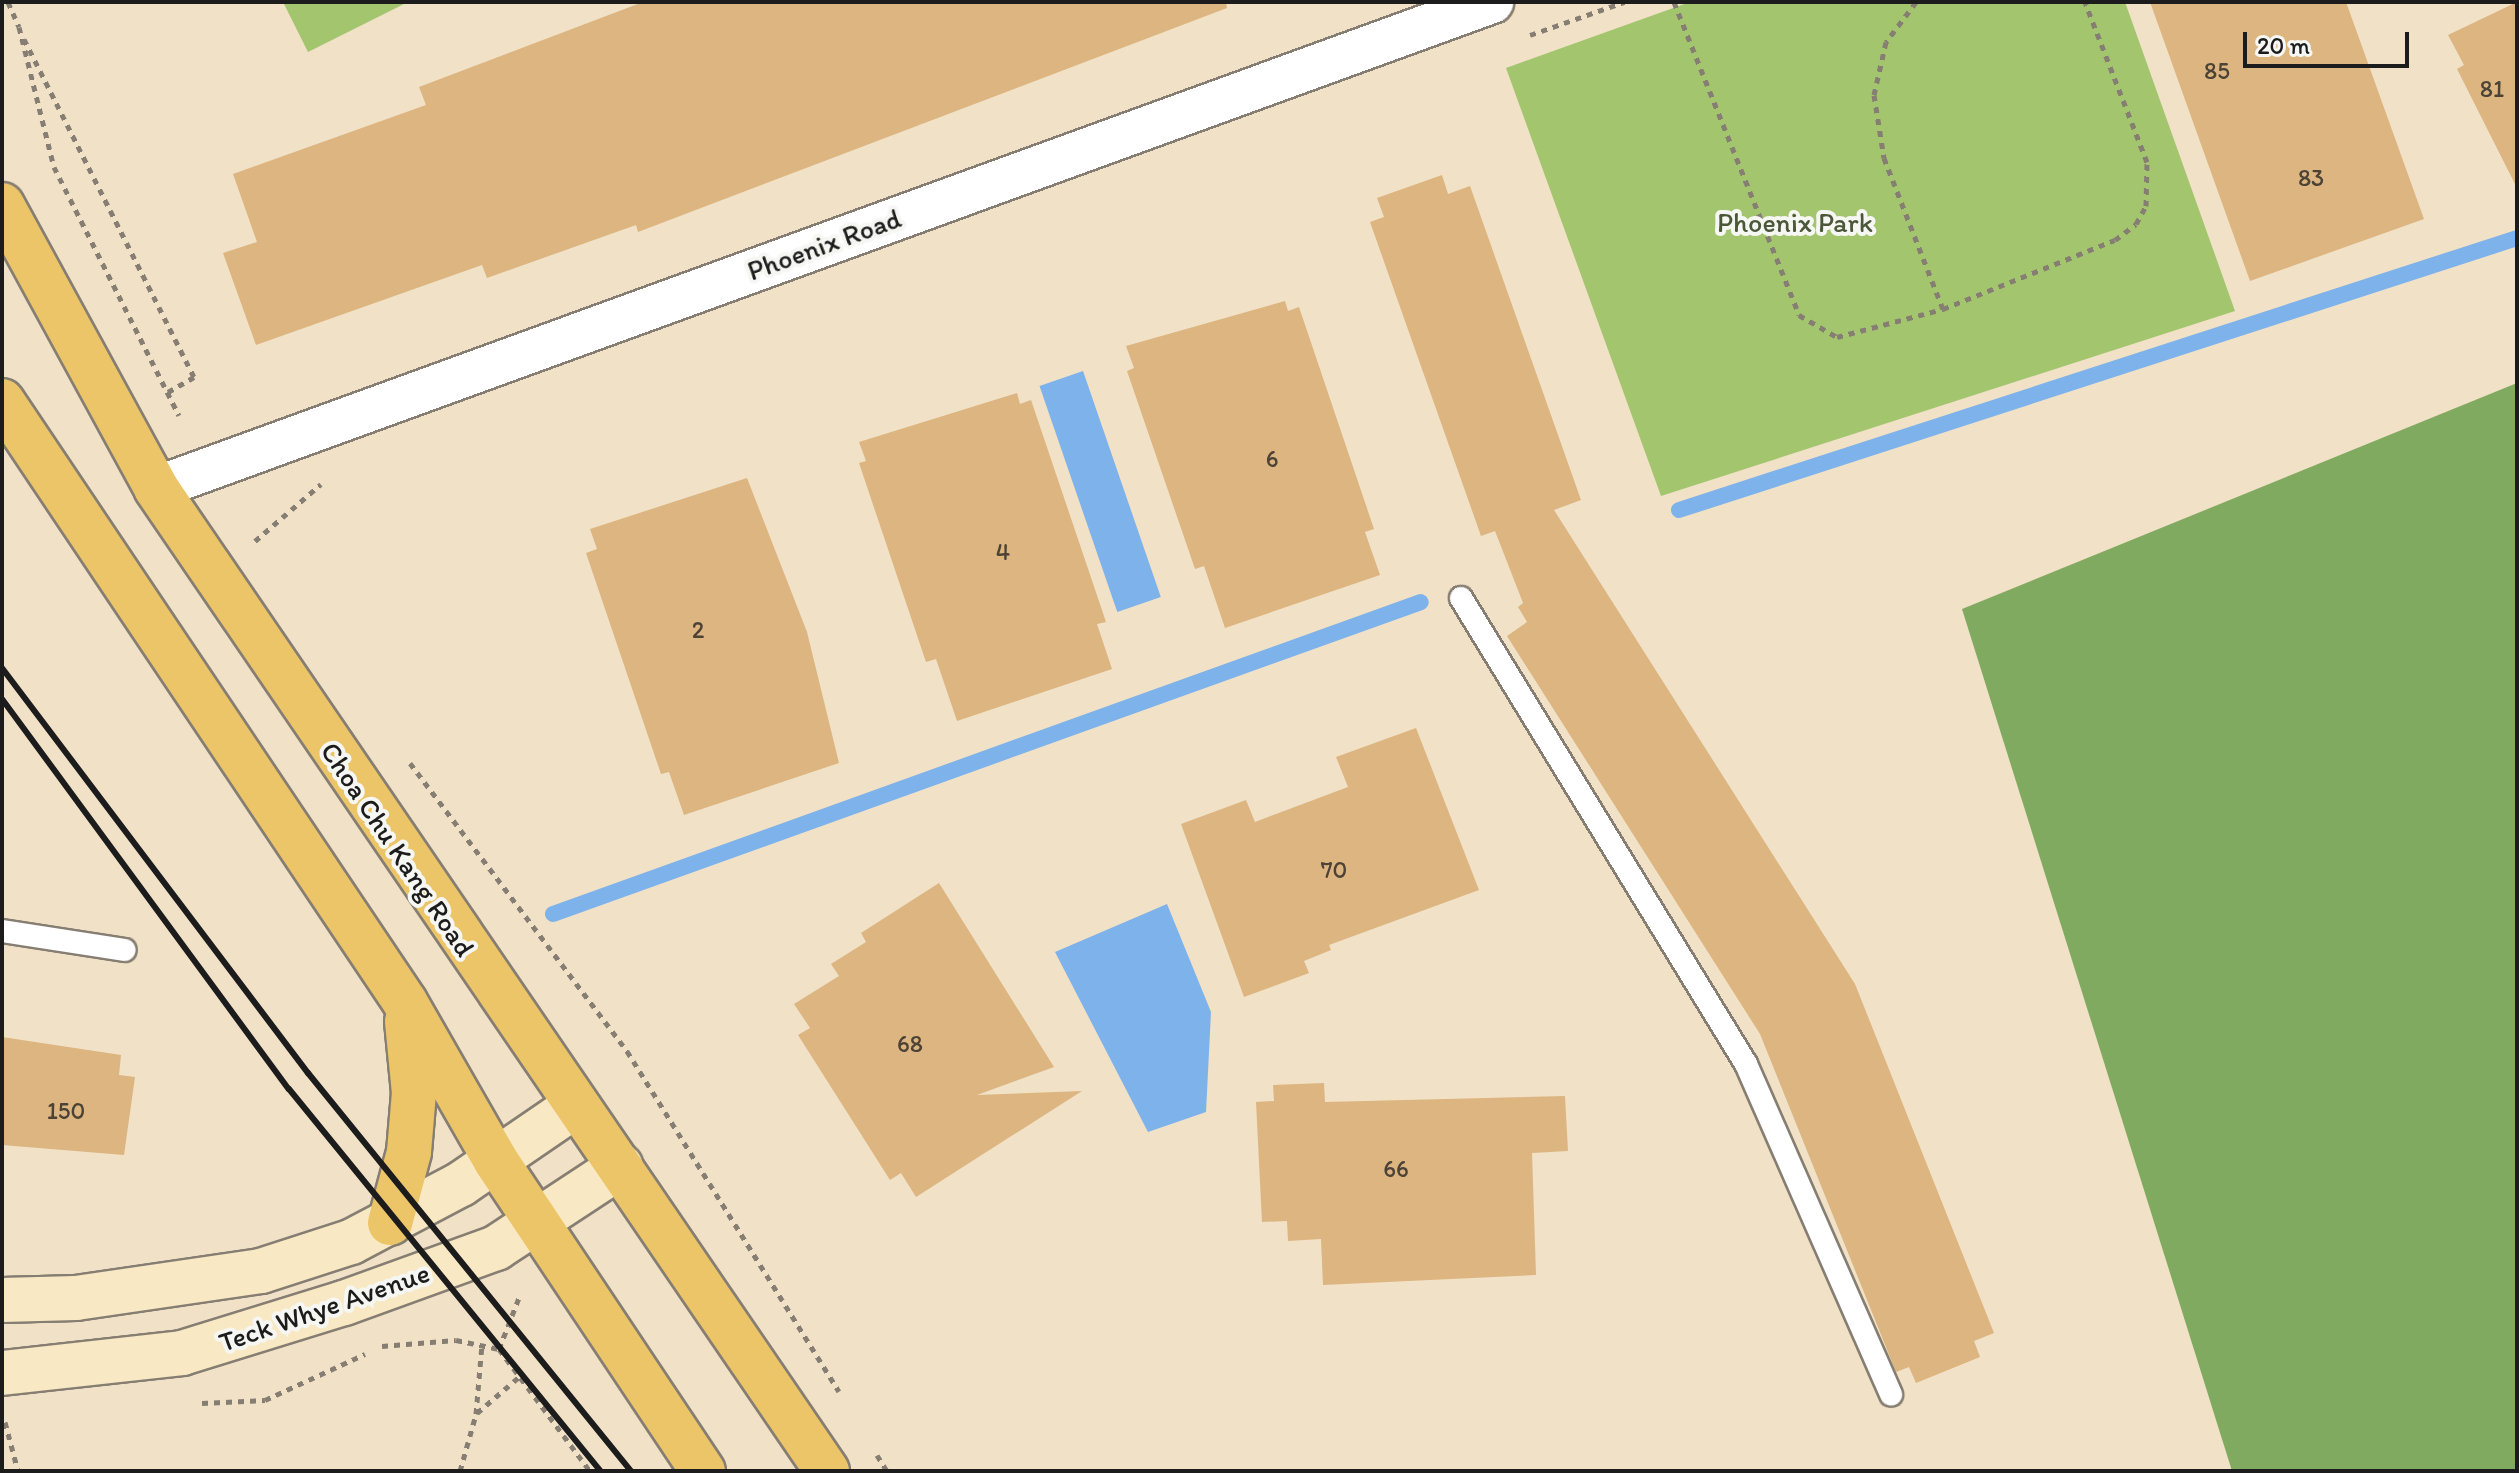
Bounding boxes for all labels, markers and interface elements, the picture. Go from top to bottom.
scale bar [2247,16,2413,66]
text: 20 m [2257,31,2310,60]
house number: 85 [2204,57,2230,85]
house number: 81 [2480,75,2504,103]
house number: 83 [2298,164,2324,192]
street label: Phoenix Road [743,201,905,287]
park label: Phoenix Park [1717,205,1873,239]
house number: 6 [1266,445,1278,473]
house number: 4 [996,538,1010,566]
house number: 2 [692,616,704,644]
street label: Choa Chu Kang Road [314,735,482,963]
house number: 70 [1321,856,1347,884]
house number: 68 [897,1030,923,1058]
house number: 150 [47,1097,85,1125]
house number: 66 [1383,1155,1409,1183]
street label: Teck Whye Avenue [215,1255,433,1359]

